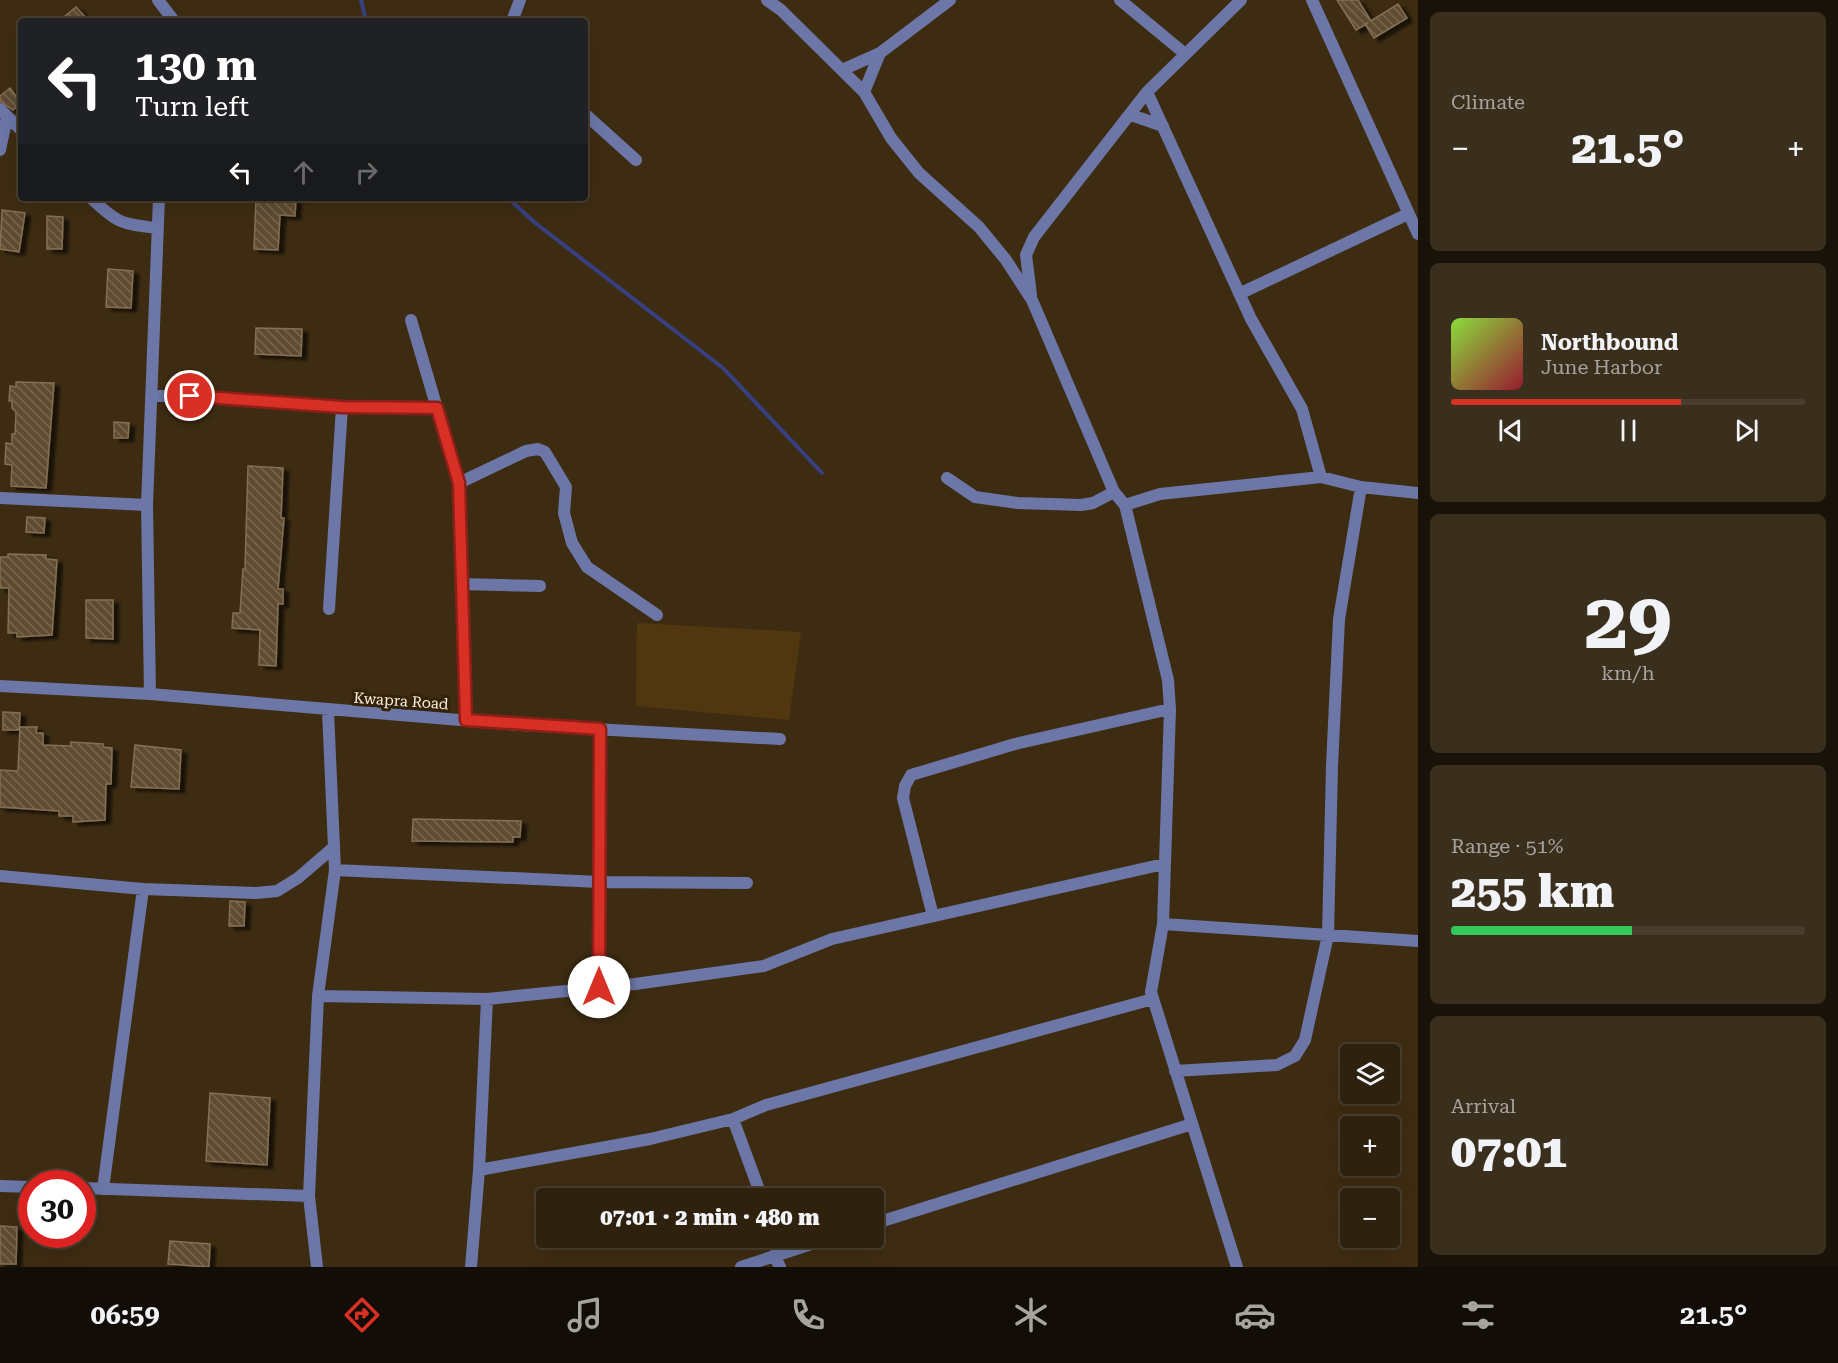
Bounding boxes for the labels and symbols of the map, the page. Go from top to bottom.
pin [164,370,215,421]
street label: Kwapra Road [353,689,450,713]
position arrow [567,955,631,1019]
speed limit sign: 30 [18,1170,96,1248]

